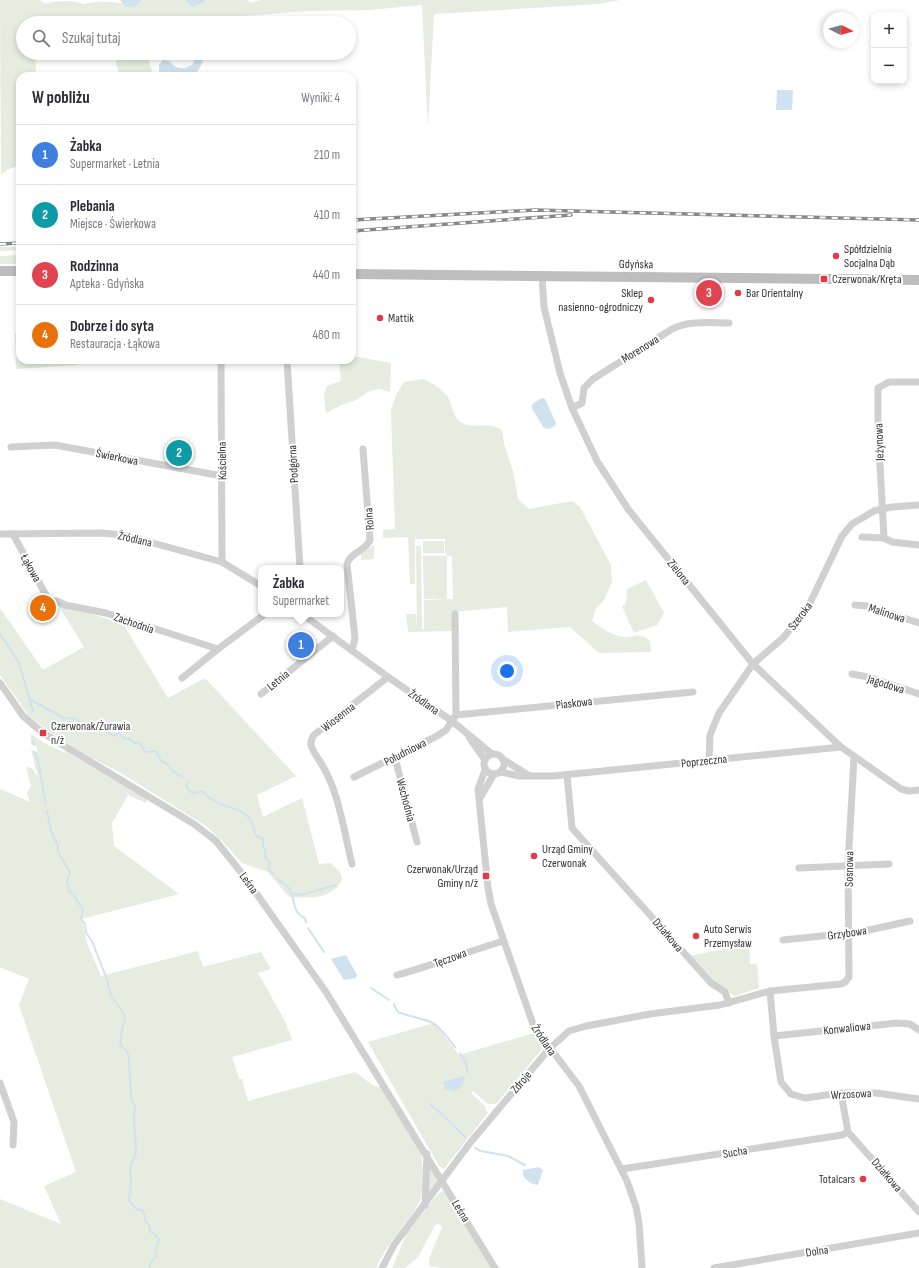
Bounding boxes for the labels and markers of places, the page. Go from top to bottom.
place label: Spółdzielnia Socjalna Dąb [844,242,895,271]
marker: Spółdzielnia Socjalna Dąb [831,251,841,261]
place label: Czerwonak/Kręta [832,272,902,287]
marker: Czerwonak/Kręta [819,274,829,284]
pin: 3 [696,278,722,308]
place label: Sklep nasienno-ogrodniczy [558,286,643,315]
place label: Bar Orientalny [746,286,804,301]
marker: Bar Orientalny [733,288,743,298]
marker: Sklep nasienno-ogrodniczy [646,295,656,305]
place label: Mattik [388,311,414,326]
marker: Mattik [375,313,385,323]
pin: 2 [166,438,192,468]
pin: 4 [30,593,56,623]
pin: 1 [288,630,314,660]
place label: Czerwonak/Żurawia n/ż [51,719,131,748]
marker: Czerwonak/Żurawia n/ż [38,728,48,738]
place label: Urząd Gminy Czerwonak [542,842,593,871]
marker: Urząd Gminy Czerwonak [529,851,539,861]
place label: Czerwonak/Urząd Gminy n/ż [407,862,479,891]
marker: Czerwonak/Urząd Gminy n/ż [481,871,491,881]
place label: Auto Serwis Przemysław [703,922,752,951]
marker: Auto Serwis Przemysław [691,931,701,941]
place label: Totalcars [819,1172,855,1187]
marker: Totalcars [858,1174,868,1184]

